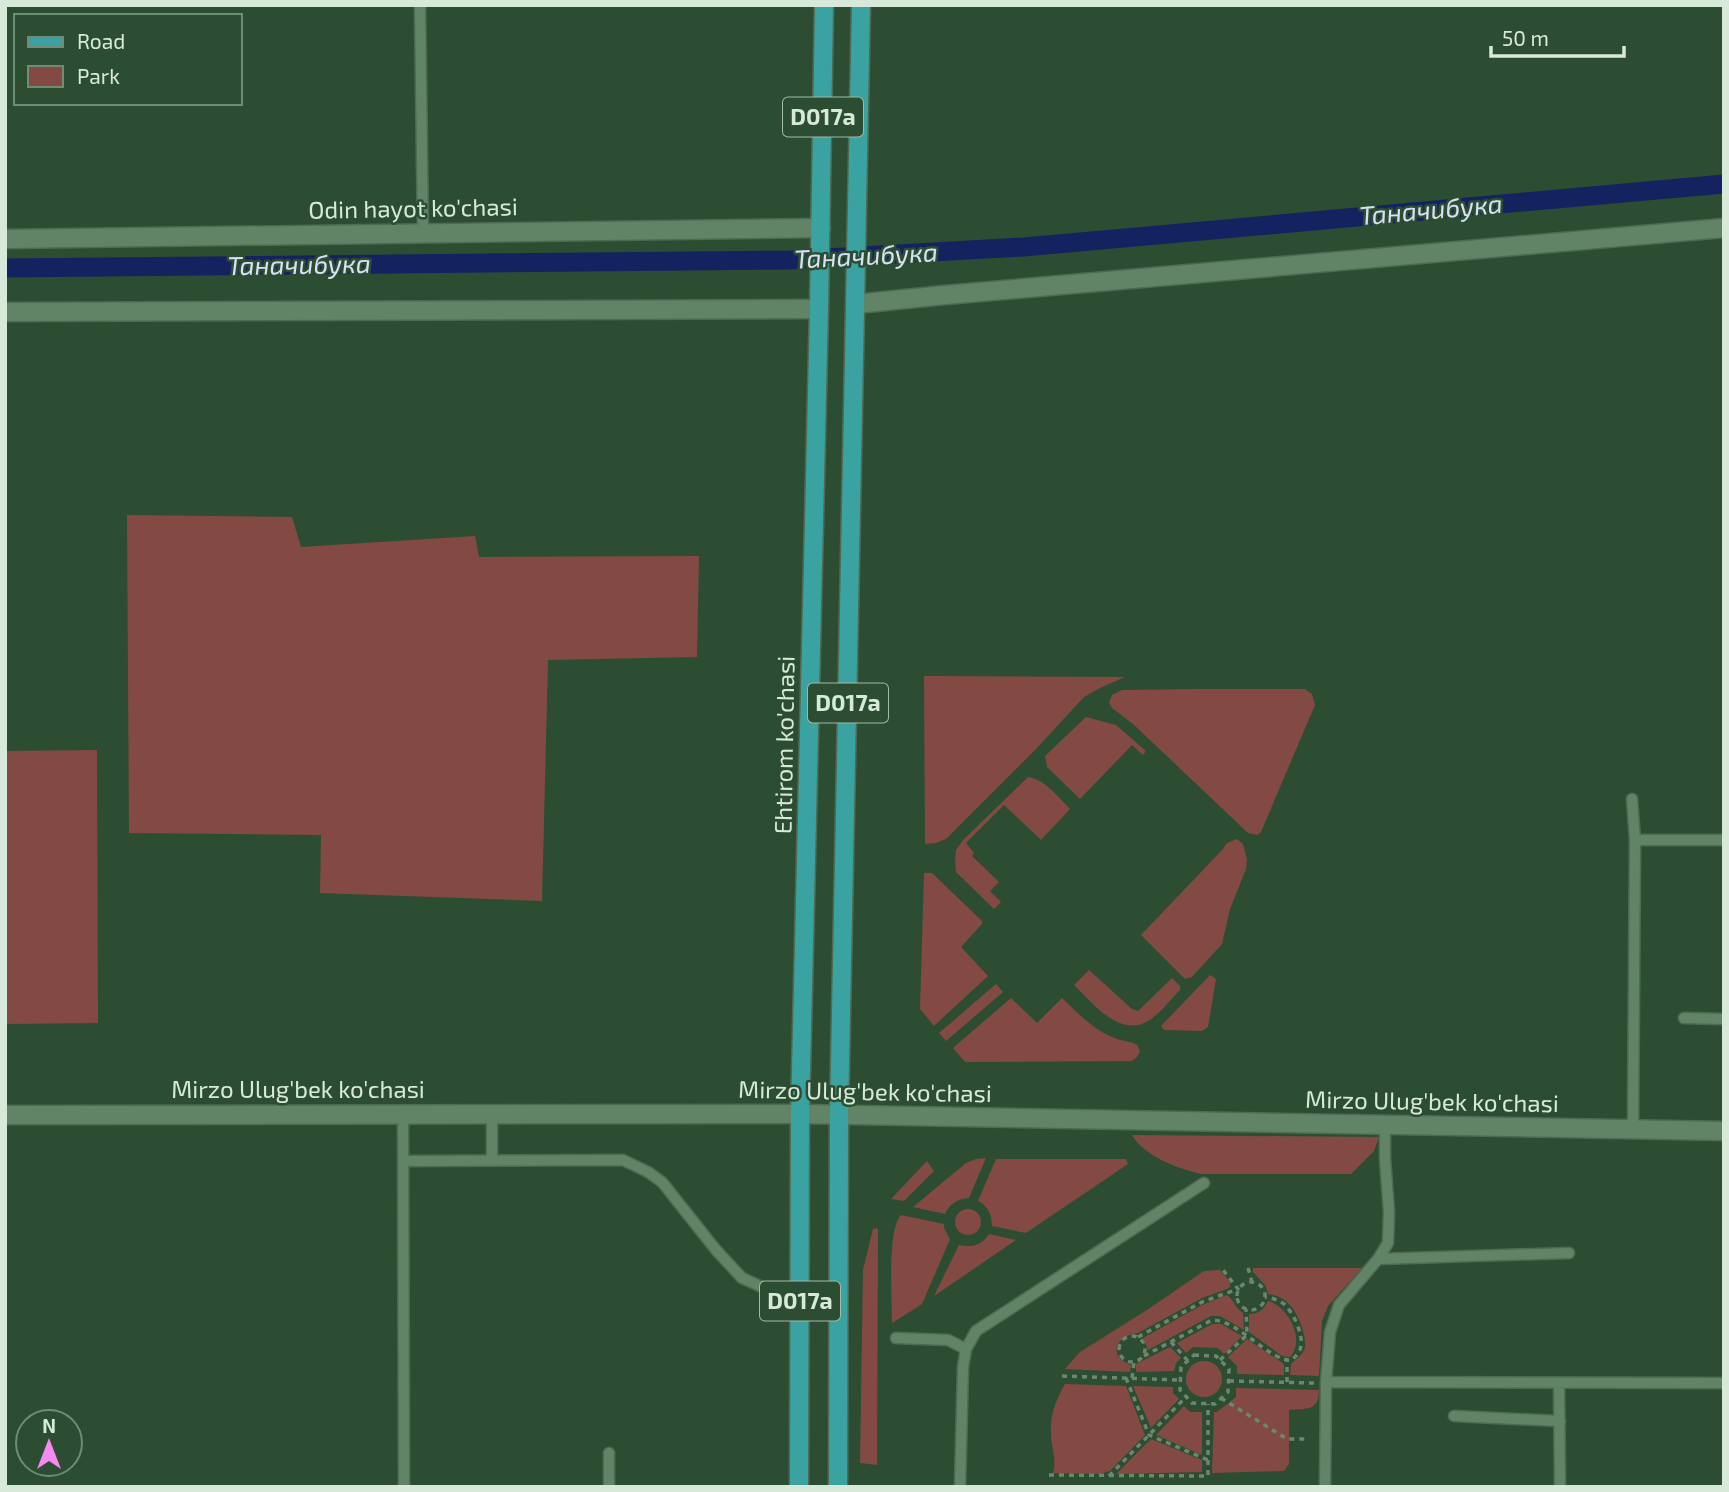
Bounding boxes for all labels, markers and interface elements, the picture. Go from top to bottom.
legend [14,14,242,105]
scale bar [1491,14,1624,58]
text: 50 m [1502,25,1549,50]
text: Road [77,28,125,53]
text: Park [77,63,120,88]
road number: D017a [783,98,863,136]
water label: Таначибука [1358,187,1504,230]
street label: Odin hayot ko'chasi [308,191,518,224]
water label: Таначибука [793,235,938,274]
water label: Таначибука [227,247,371,280]
street label: Ehtirom ko'chasi [767,656,800,834]
road number: D017a [808,684,888,722]
street label: Mirzo Ulug'bek ko'chasi [171,1074,425,1103]
street label: Mirzo Ulug'bek ko'chasi [738,1074,992,1107]
street label: Mirzo Ulug'bek ko'chasi [1305,1084,1559,1117]
road number: D017a [760,1282,840,1320]
north arrow [14,1408,84,1478]
text: N [42,1414,56,1437]

